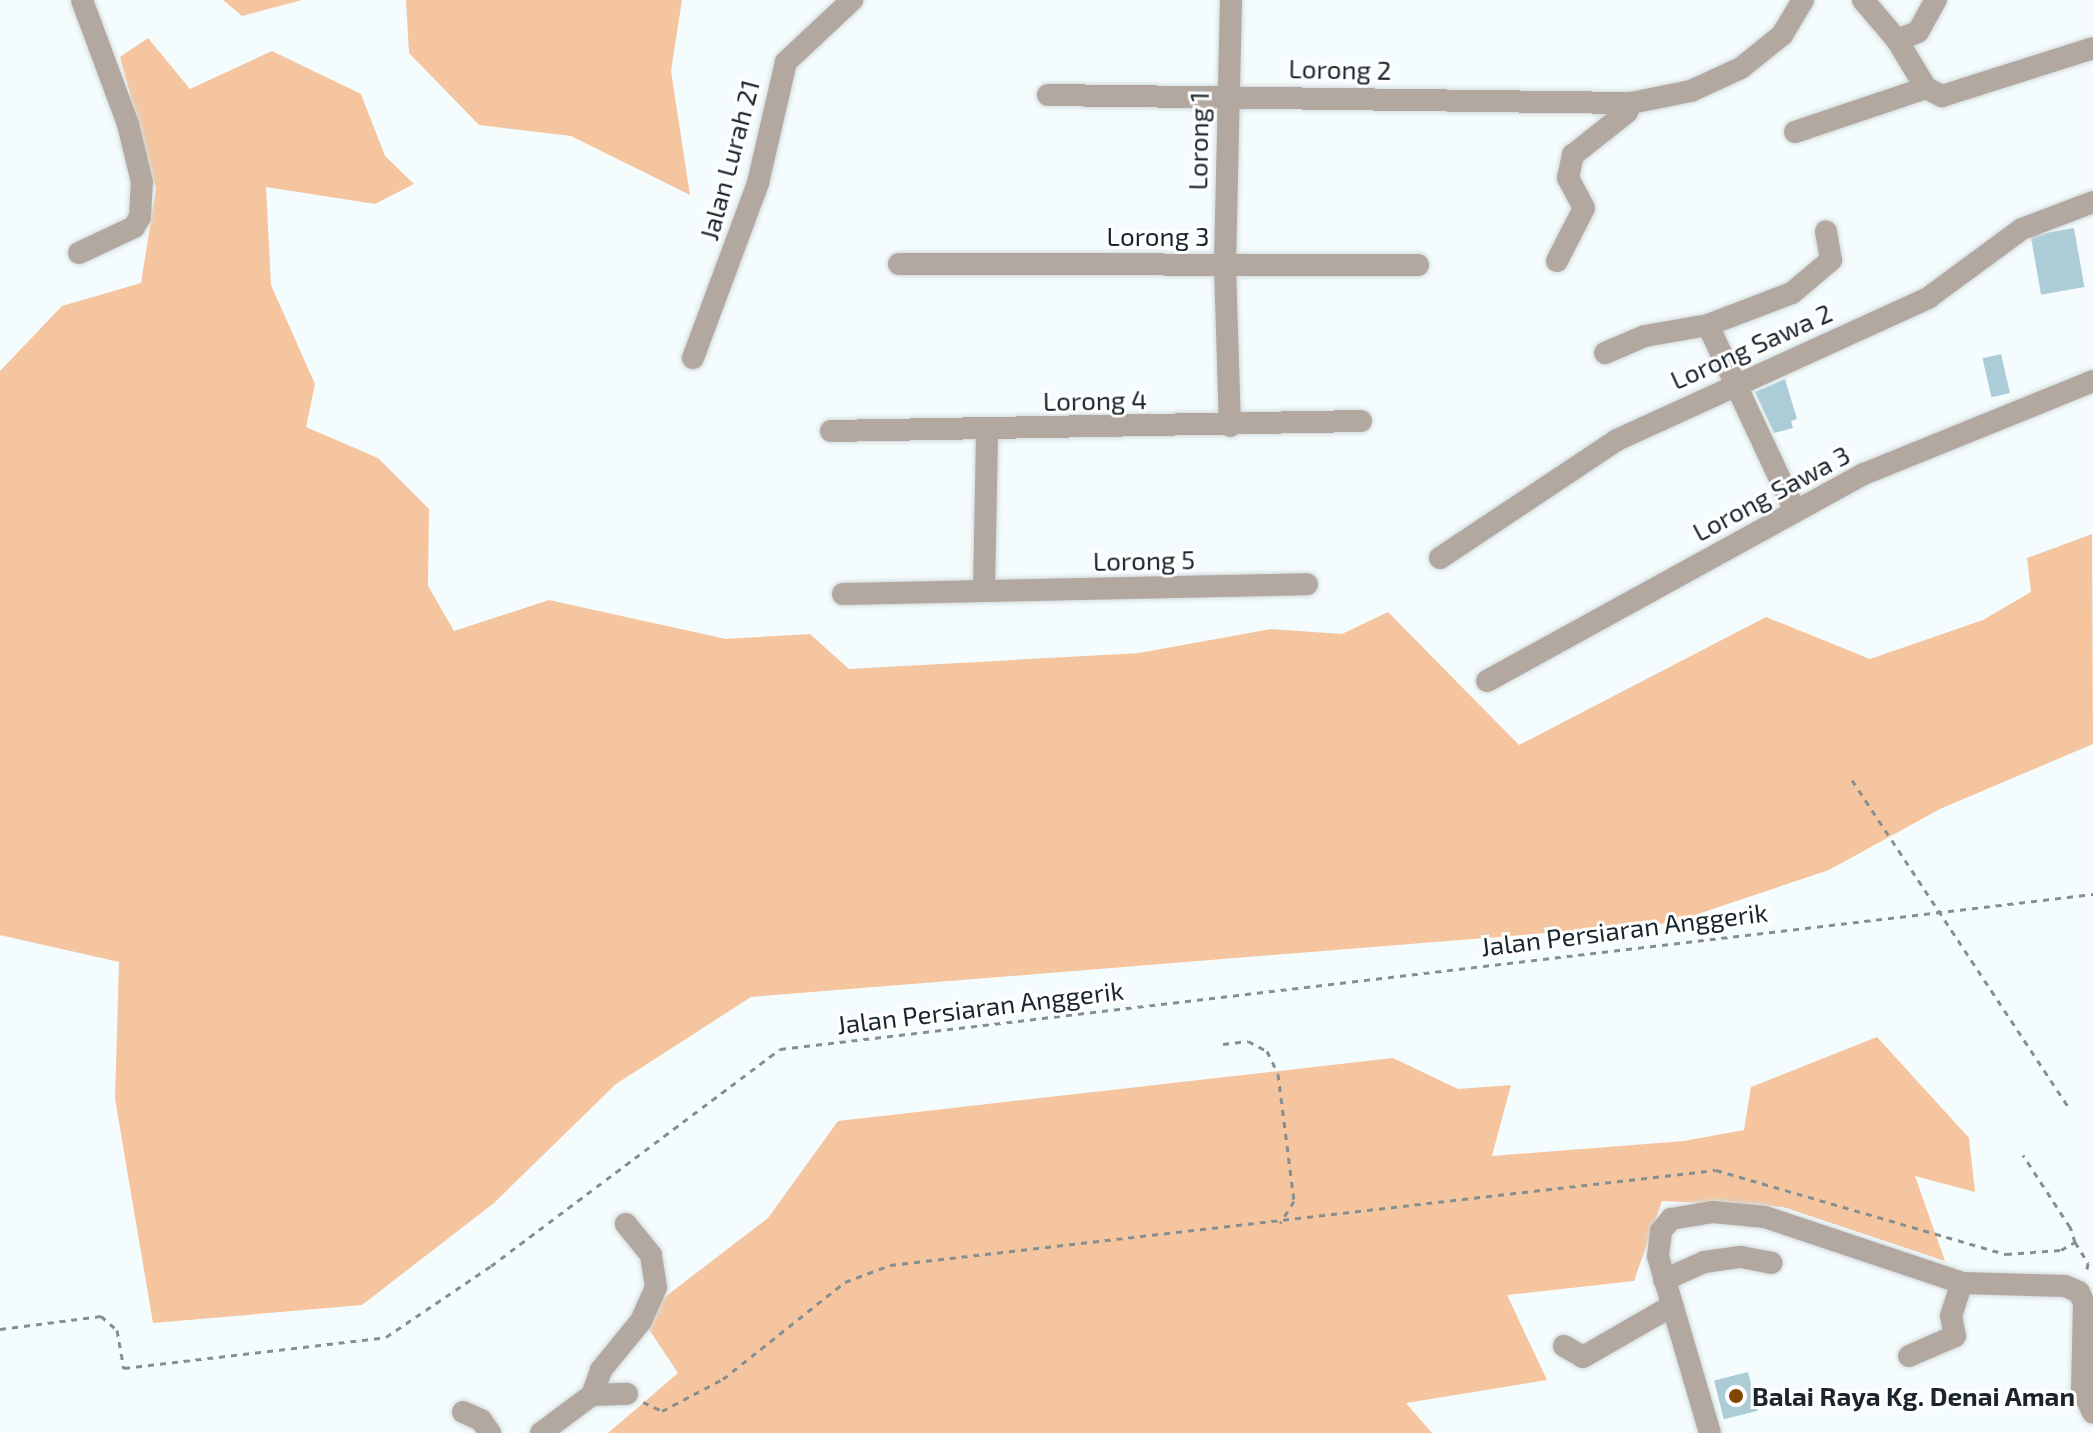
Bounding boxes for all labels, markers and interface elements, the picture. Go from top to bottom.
street label: Lorong 2 [1288,53,1392,85]
street label: Jalan Lurah 21 [693,76,765,244]
street label: Lorong 1 [1182,91,1214,191]
street label: Lorong 3 [1107,220,1209,252]
street label: Lorong Sawa 2 [1666,297,1836,395]
street label: Lorong 4 [1043,383,1147,417]
street label: Lorong Sawa 3 [1687,439,1855,547]
street label: Lorong 5 [1093,544,1195,576]
street label: Jalan Persiaran Anggerik [1479,896,1769,962]
street label: Jalan Persiaran Anggerik [835,974,1125,1040]
place label: Balai Raya Kg. Denai Aman [1752,1380,2076,1412]
marker: Balai Raya Kg. Denai Aman [1727,1387,1745,1405]

